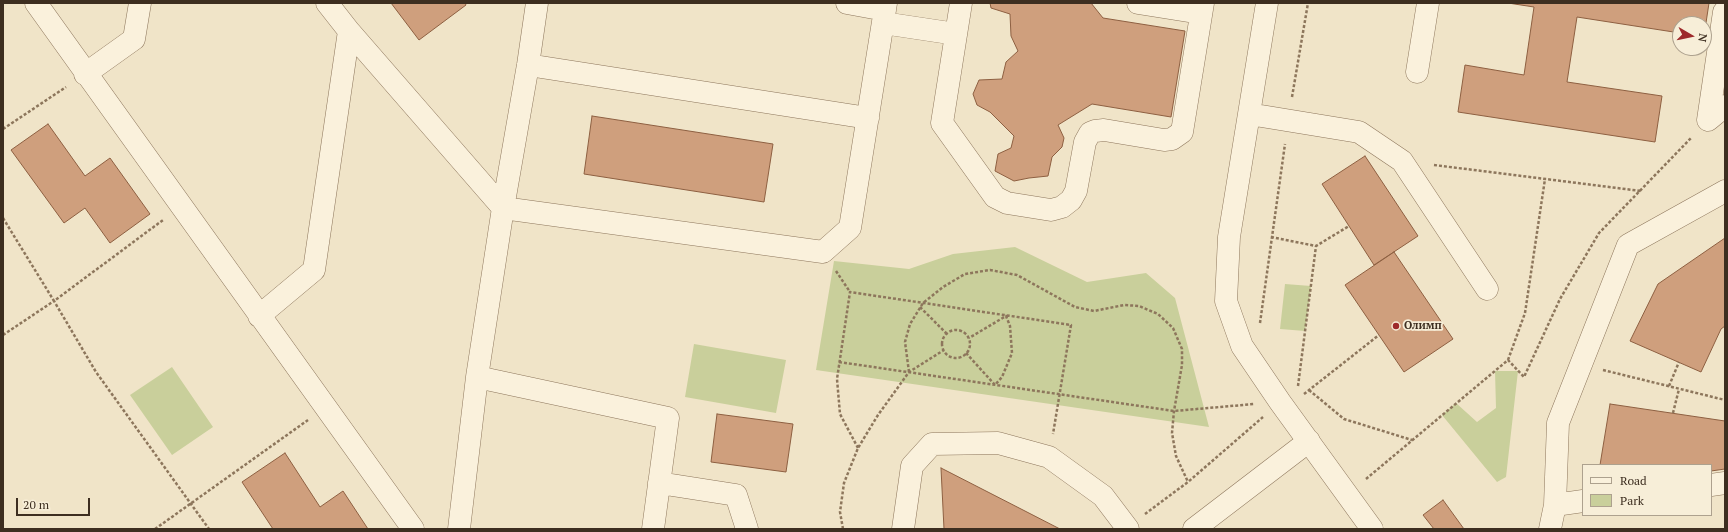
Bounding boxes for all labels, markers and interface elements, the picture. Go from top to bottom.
north arrow [1672,16,1712,56]
text: N [1695,33,1710,43]
place label: Олимп [1404,319,1442,333]
marker: Олимп [1391,321,1401,331]
legend [1582,464,1712,516]
text: Road [1620,473,1647,488]
scale bar [18,490,92,516]
text: Park [1620,493,1644,508]
text: 20 m [23,497,49,512]

